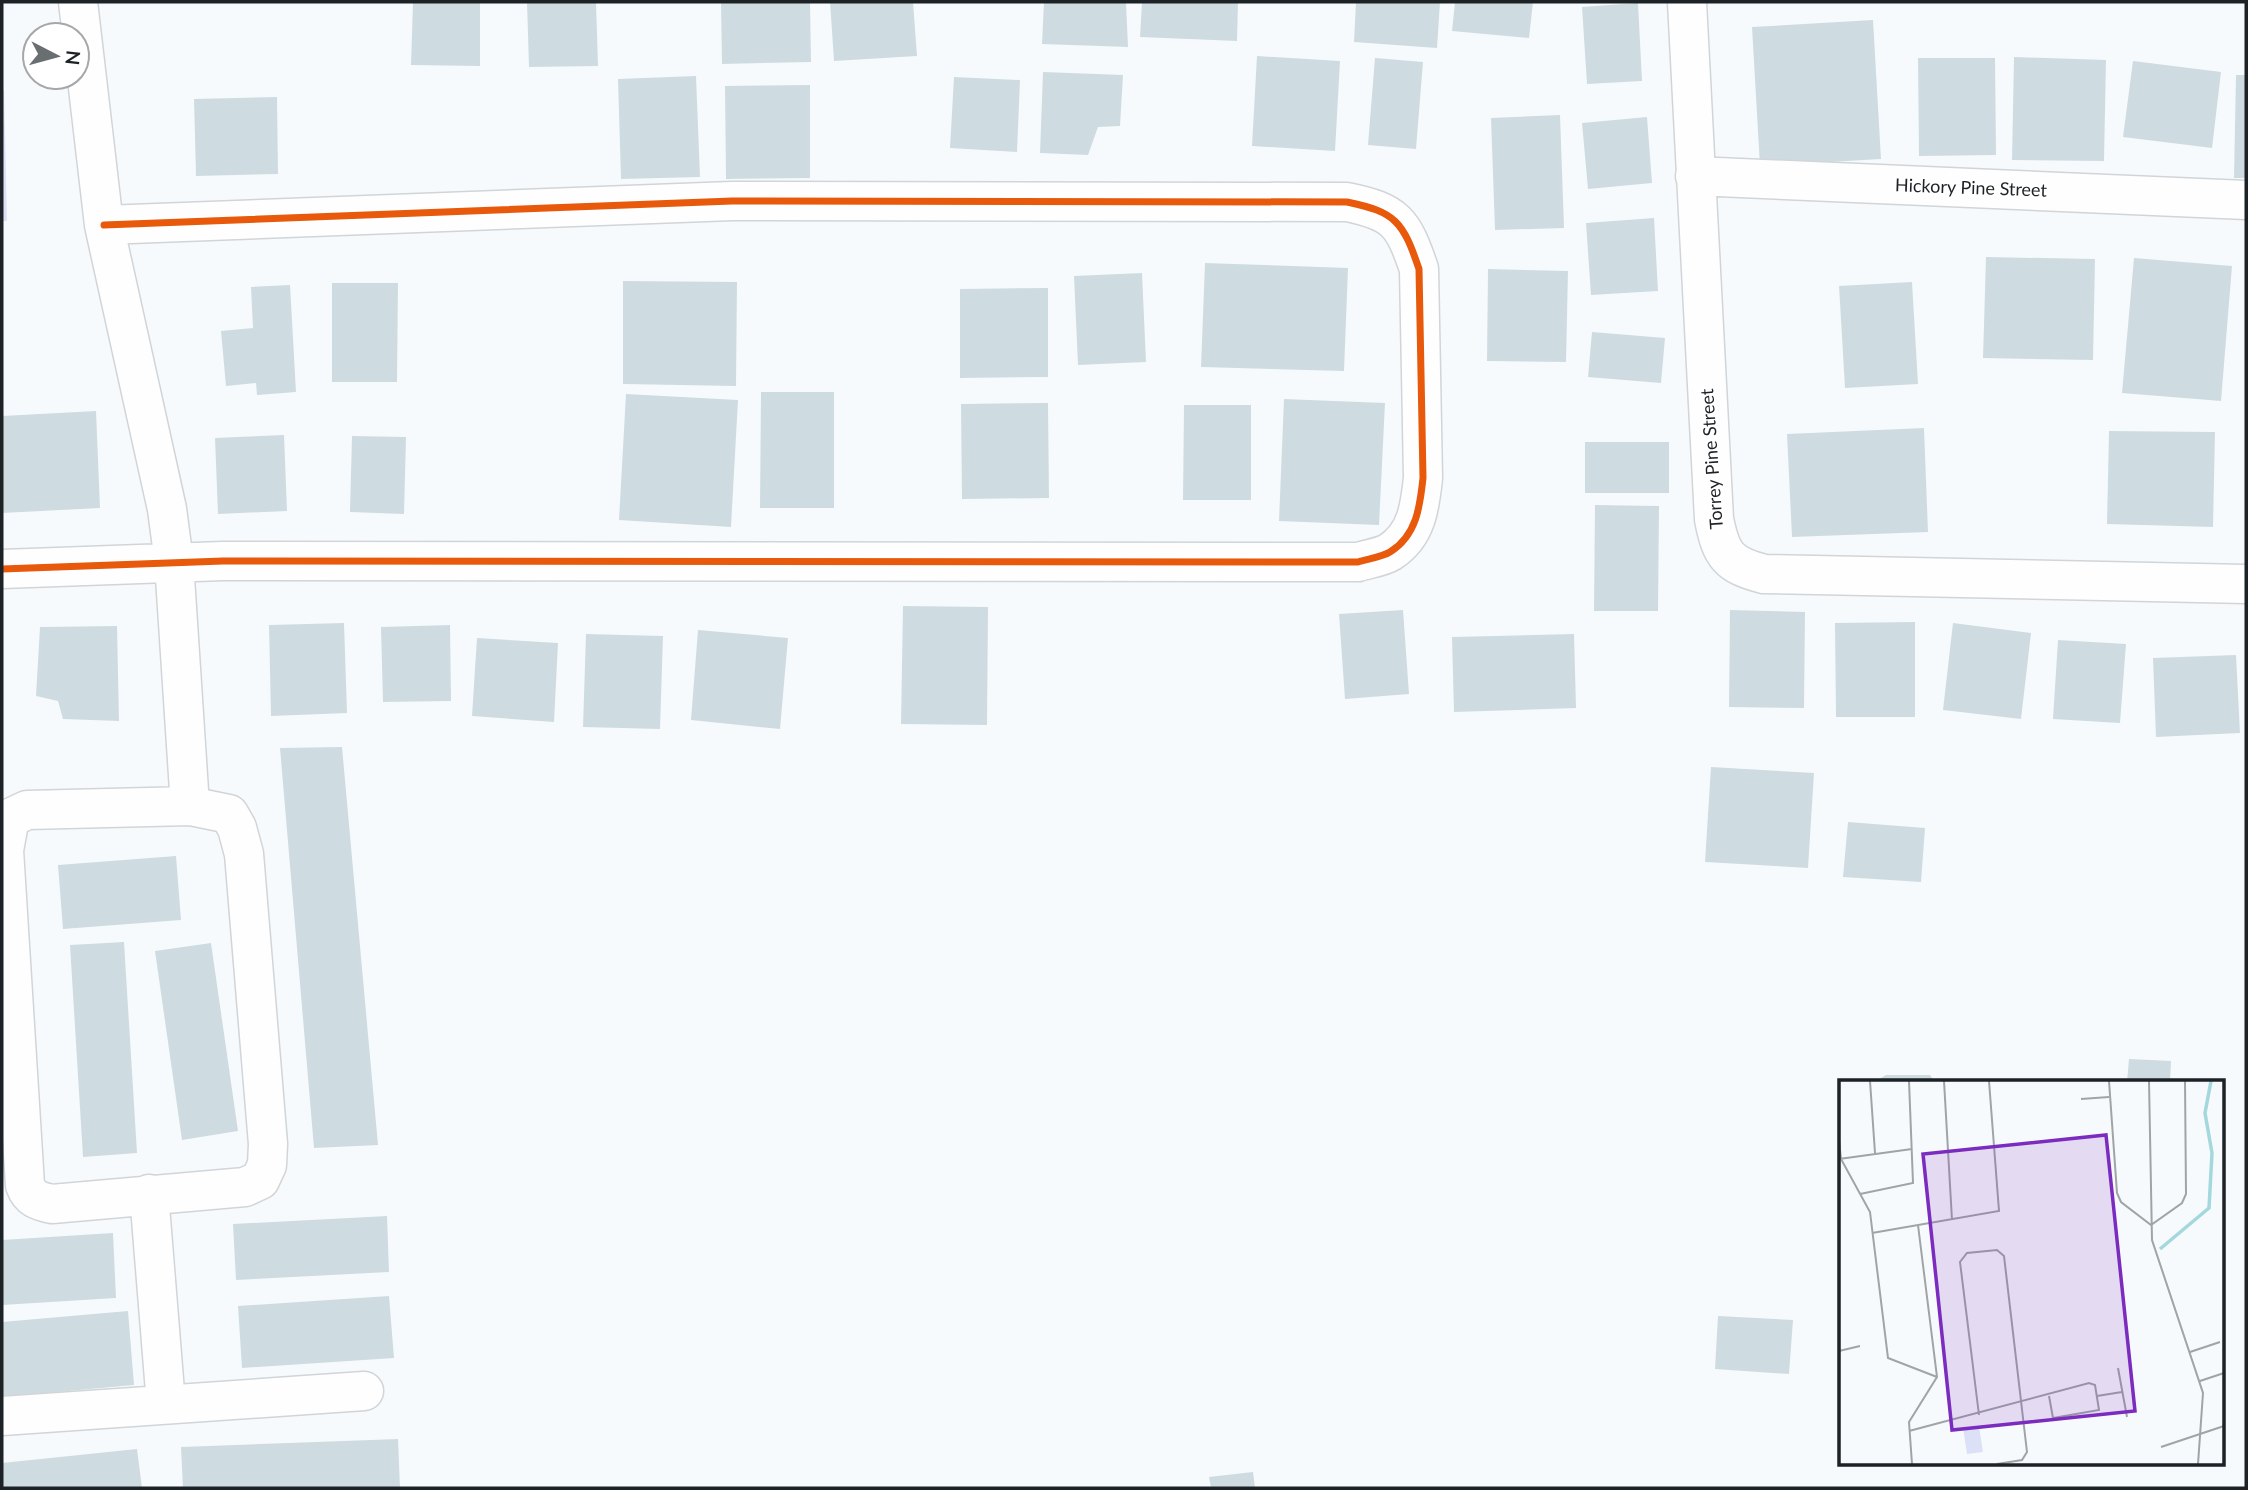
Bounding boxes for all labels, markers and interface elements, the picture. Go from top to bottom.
north arrow [21,21,91,91]
text: N [61,49,86,66]
street label: Hickory Pine Street [1895,173,2048,201]
street label: Torrey Pine Street [1695,388,1727,530]
inset map [1839,1080,2224,1466]

